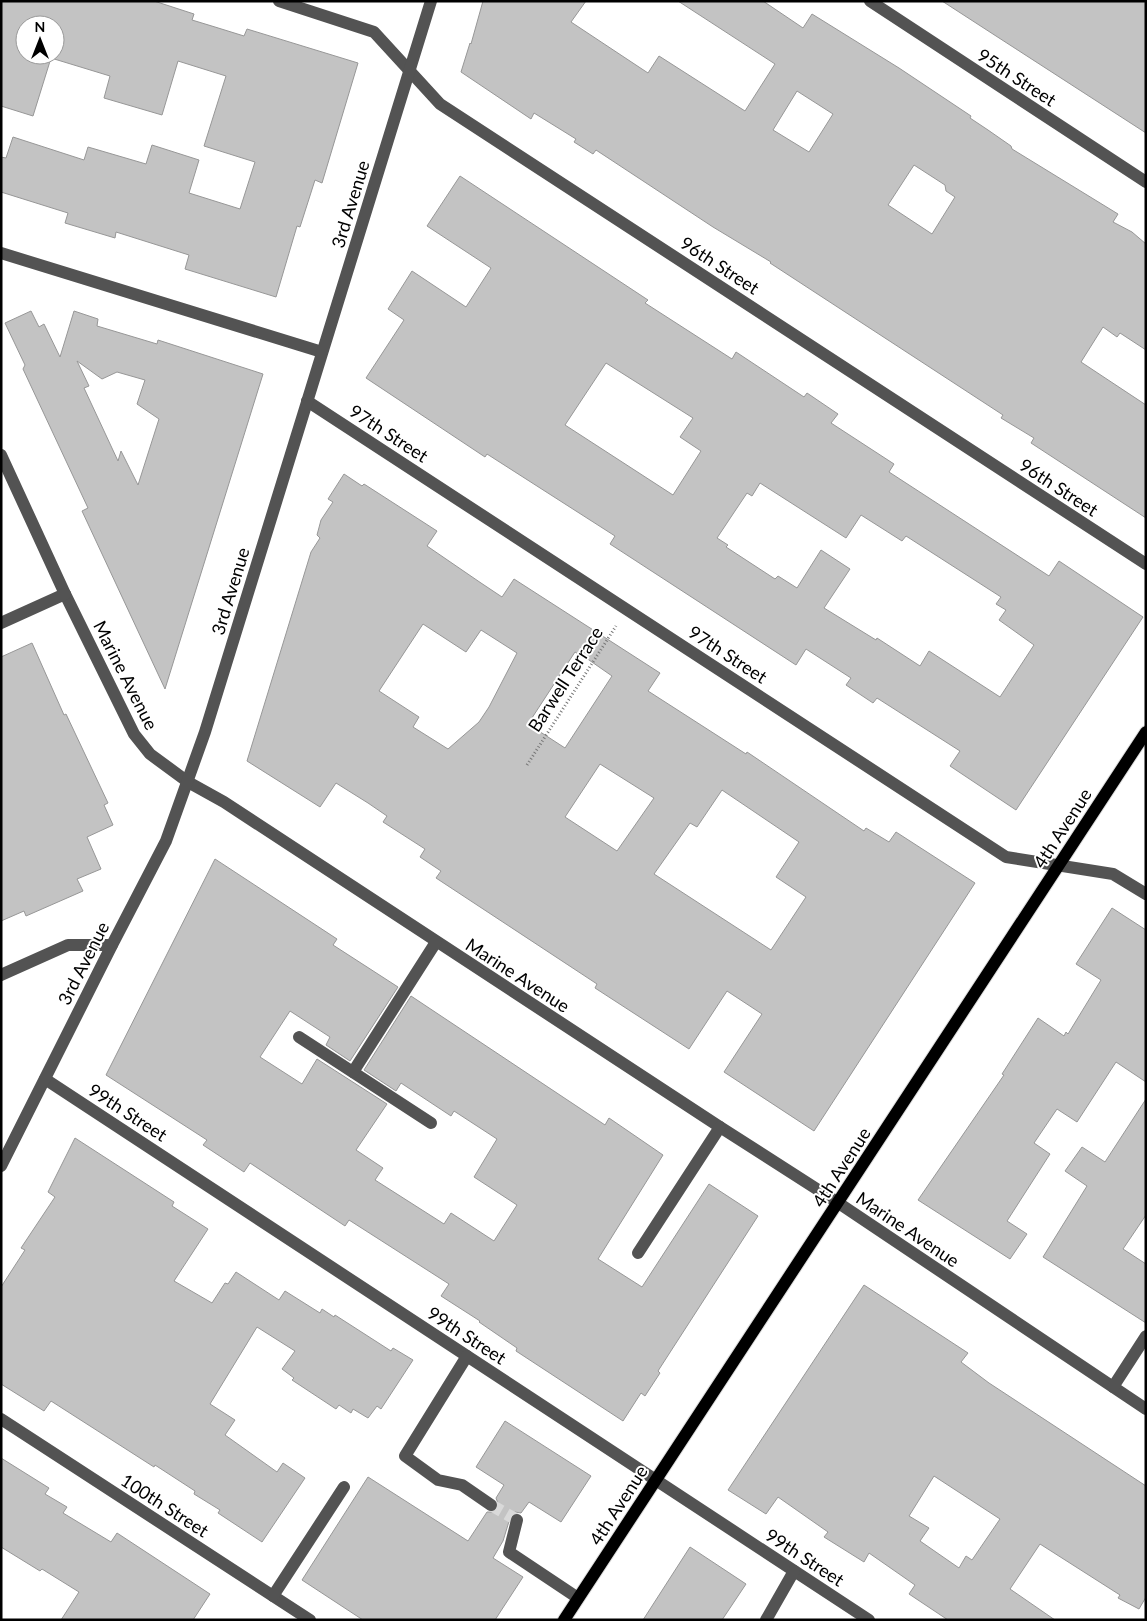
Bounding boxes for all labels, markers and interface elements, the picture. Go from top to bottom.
north arrow [15,15,65,65]
text: N [35,18,45,35]
street label: 95th Street [974,43,1061,111]
street label: 3rd Avenue [326,158,374,250]
street label: 96th Street [677,231,764,299]
street label: 97th Street [346,399,433,467]
street label: 96th Street [1016,453,1103,521]
street label: 3rd Avenue [206,545,254,637]
street label: Marine Avenue [89,617,163,733]
street label: 97th Street [685,620,772,688]
street label: Barwell Terrace [523,622,607,736]
street label: 4th Avenue [1028,784,1096,872]
street label: 3rd Avenue [53,918,113,1008]
street label: Marine Avenue [462,933,574,1017]
street label: 99th Street [85,1078,172,1146]
street label: 4th Avenue [807,1123,875,1211]
street label: Marine Avenue [852,1186,964,1272]
street label: 99th Street [424,1301,511,1369]
street label: 4th Avenue [584,1461,652,1549]
street label: 100th Street [117,1469,213,1542]
street label: 99th Street [762,1523,849,1591]

